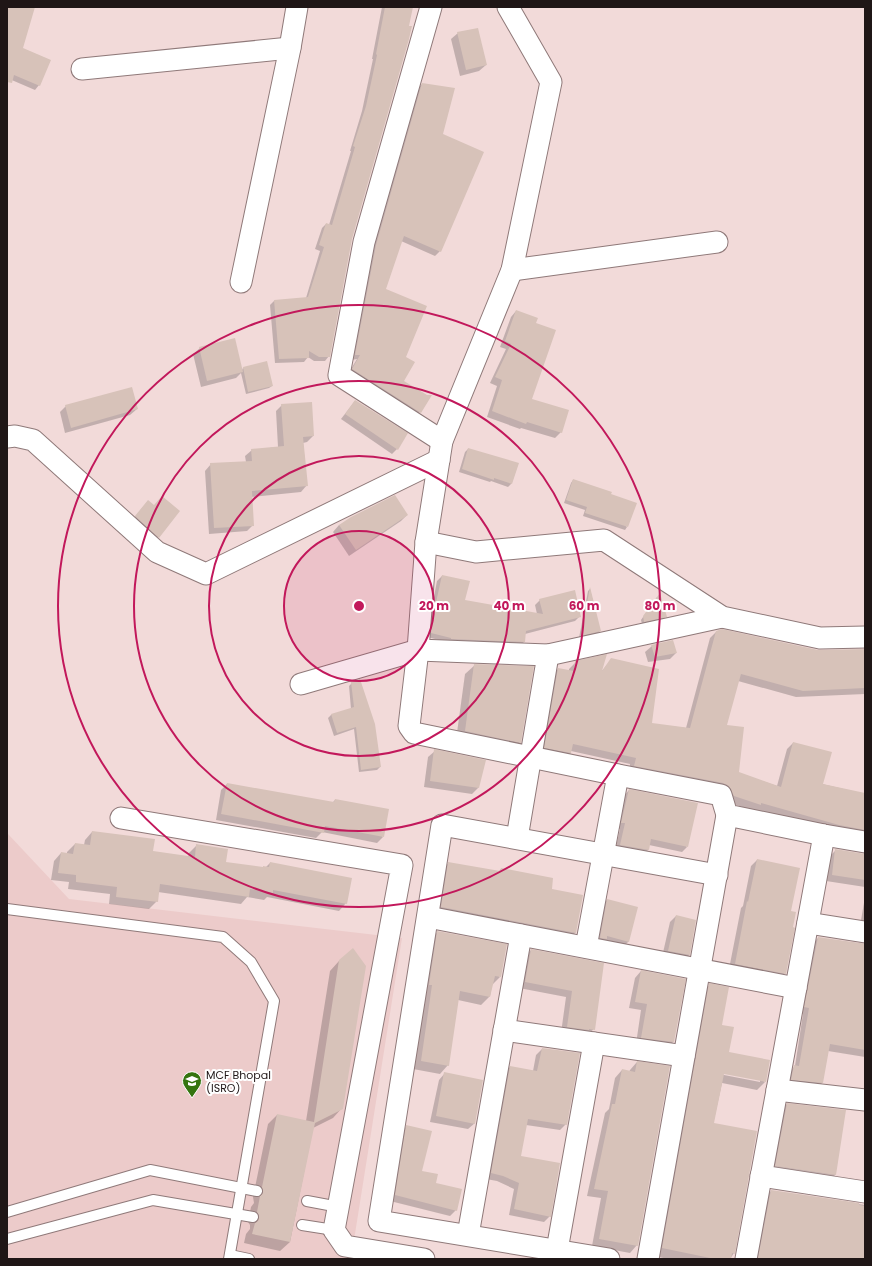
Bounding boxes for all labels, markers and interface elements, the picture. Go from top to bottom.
text: 20 m [419,597,449,614]
text: 40 m [493,597,525,614]
text: 60 m [569,597,600,614]
text: 80 m [645,597,676,614]
centre of rings [352,599,366,613]
place label: MCF Bhopal (ISRO) [206,1067,271,1096]
school or university icon: MCF Bhopal (ISRO) [181,1070,203,1098]

